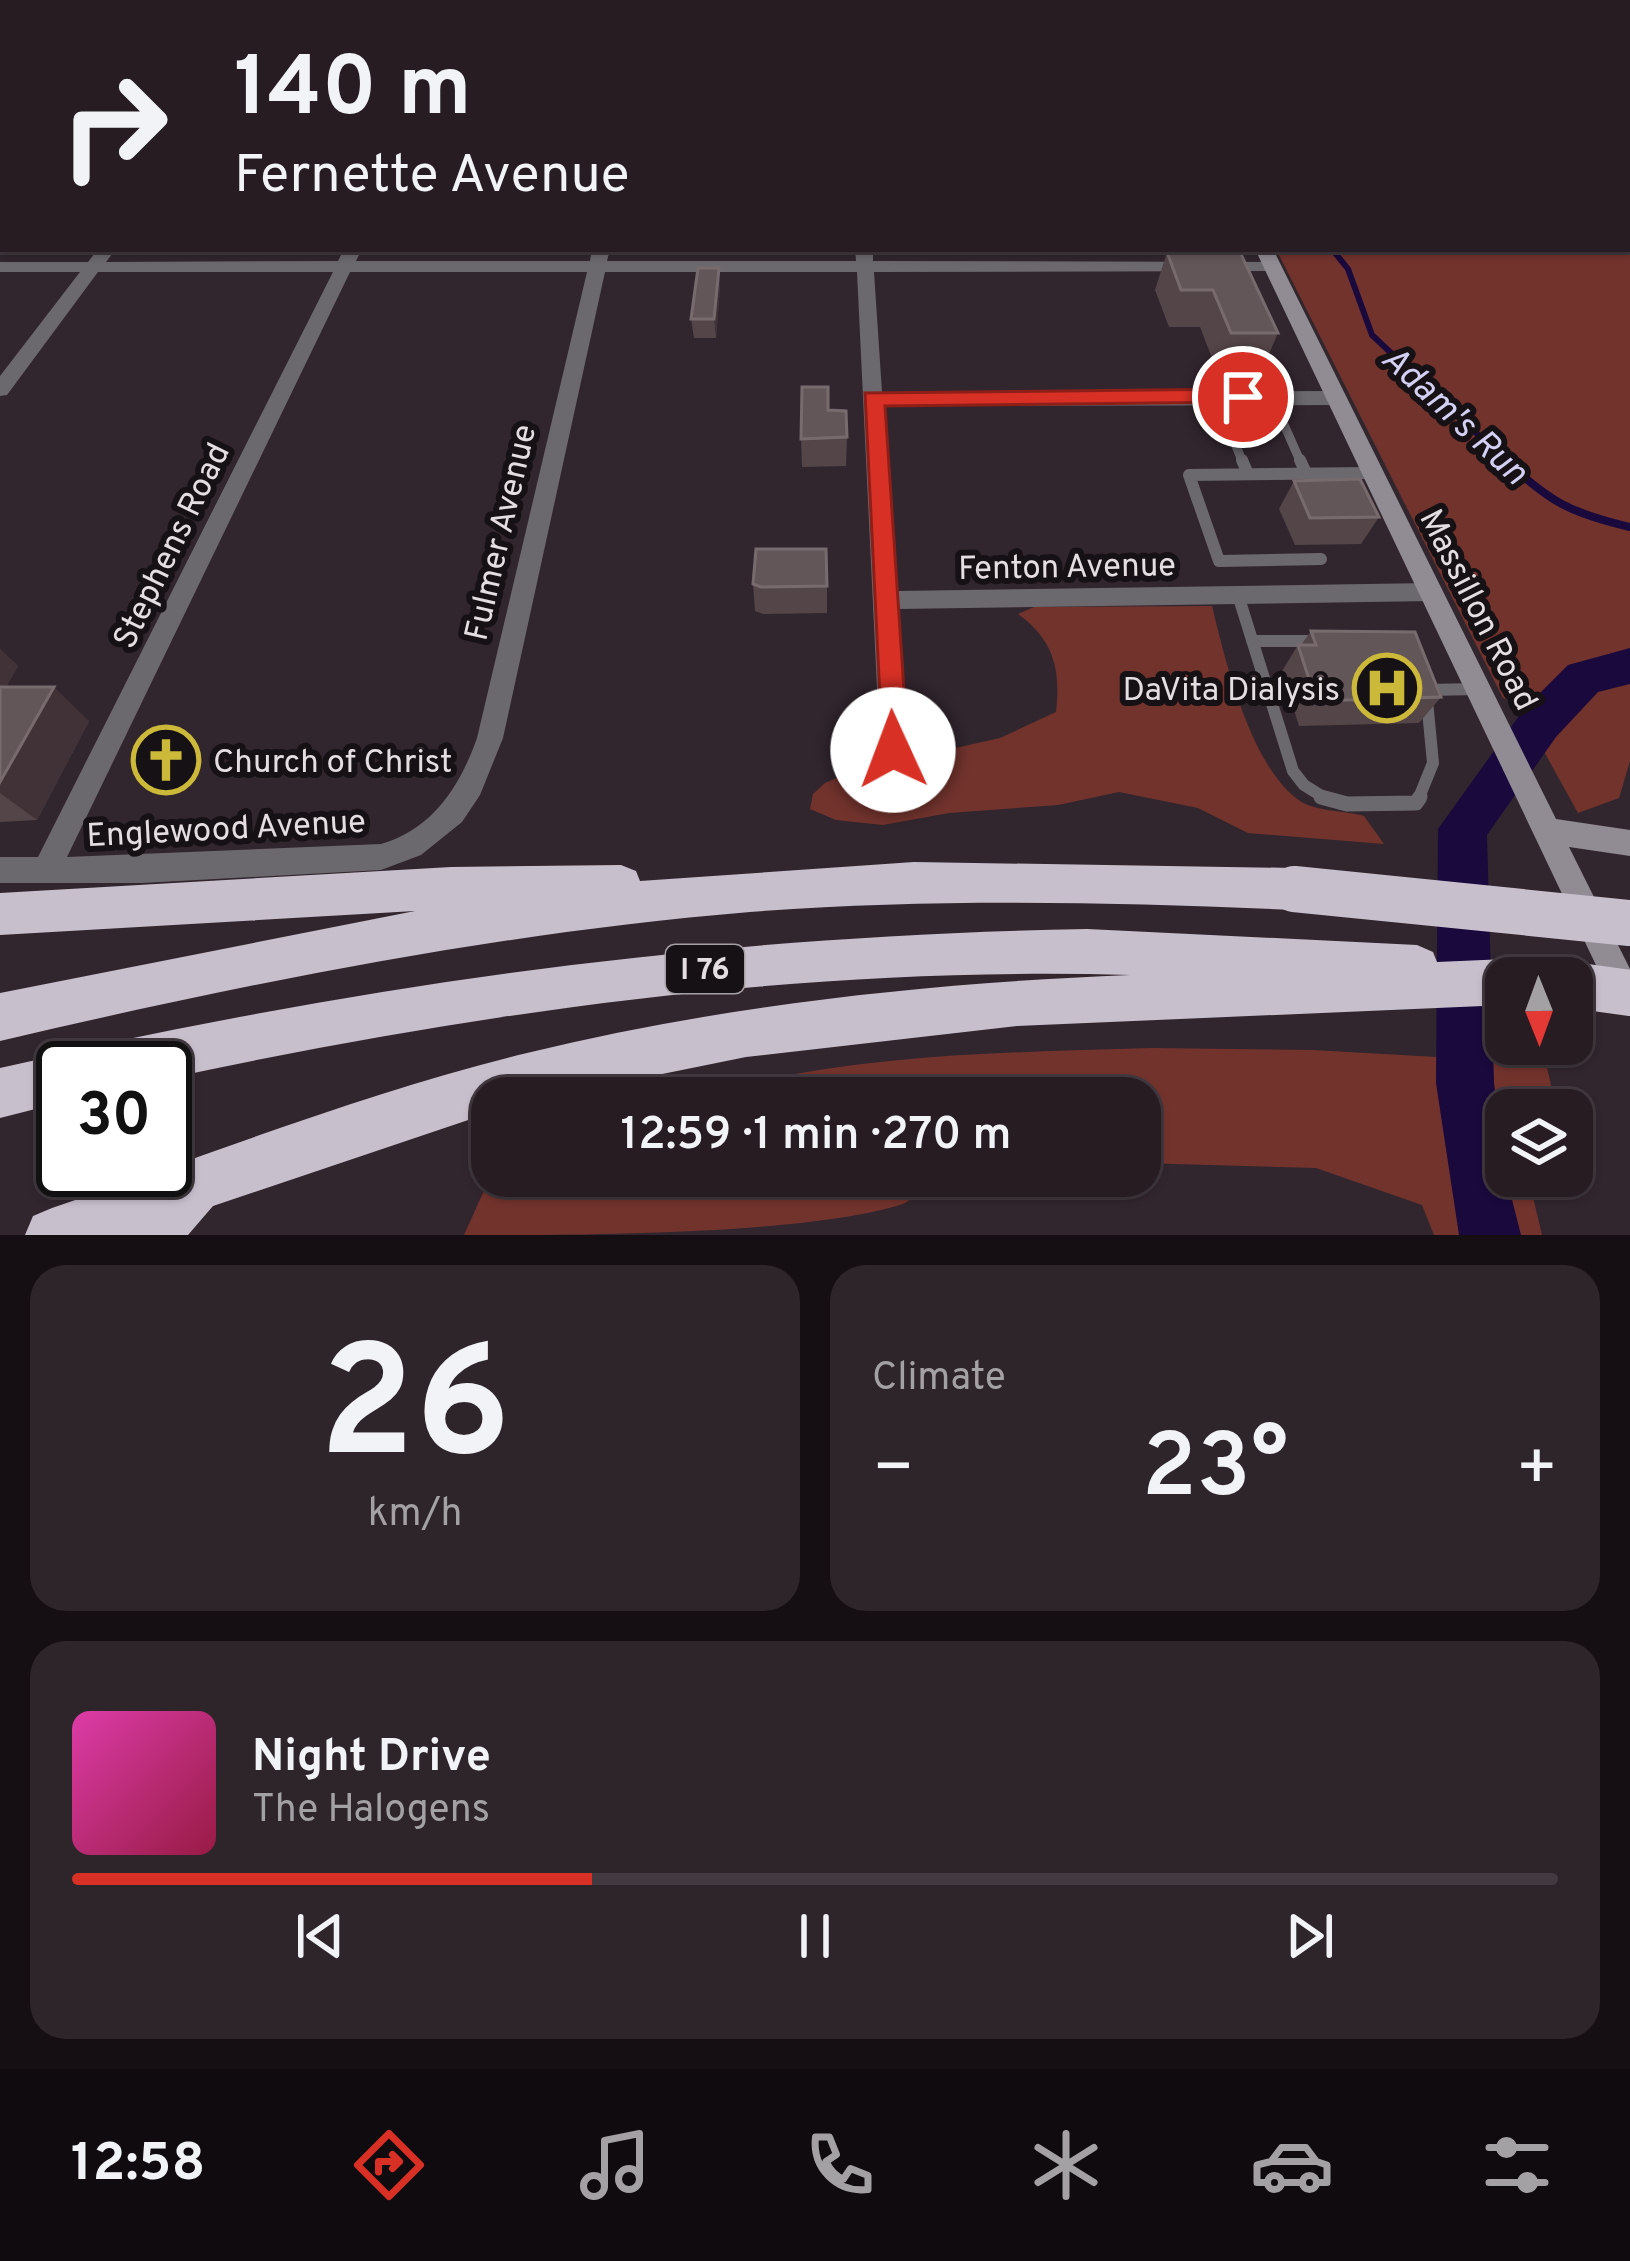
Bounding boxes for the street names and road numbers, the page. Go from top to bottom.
street label: Fulmer Avenue [458,421,548,645]
street label: Stephens Road [106,437,241,656]
street label: Massillon Road [1408,503,1545,719]
street label: Fenton Avenue [958,546,1176,592]
street label: Englewood Avenue [85,803,367,859]
road number: I 76 [666,945,744,993]

